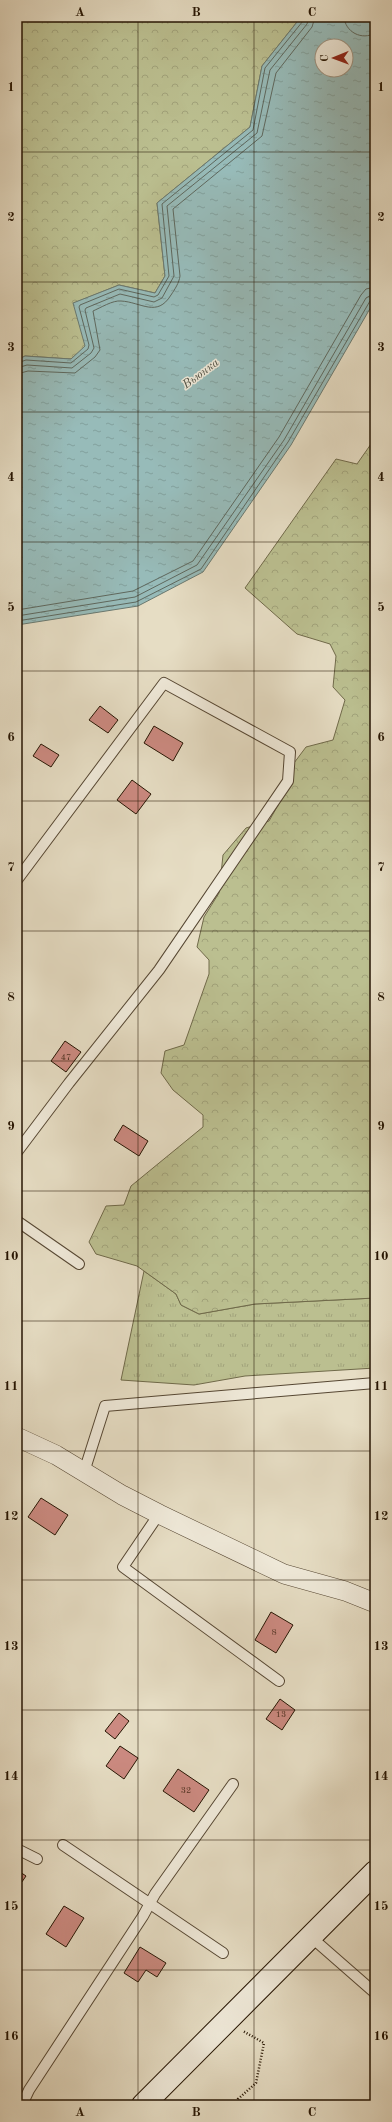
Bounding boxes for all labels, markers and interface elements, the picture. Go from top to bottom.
text: A [75,6,85,19]
text: B [191,6,201,19]
text: C [308,6,316,19]
north arrow [314,38,354,78]
text: С [320,54,331,62]
text: 1 [7,81,15,94]
text: 1 [377,81,385,94]
text: 2 [7,211,15,224]
text: 2 [377,211,385,224]
text: 3 [7,341,15,354]
text: 3 [377,341,385,354]
water label: Вьюнка [180,356,222,392]
text: 4 [7,471,15,484]
text: 4 [377,471,385,484]
text: 5 [7,601,15,614]
text: 5 [377,601,385,614]
text: 6 [7,731,15,744]
text: 6 [377,731,385,744]
text: 7 [7,861,15,874]
text: 7 [377,861,385,874]
text: 8 [7,991,15,1004]
text: 8 [377,991,385,1004]
house number: 47 [61,1053,71,1062]
text: 9 [7,1120,15,1133]
text: 9 [377,1120,385,1133]
text: 10 [3,1250,19,1263]
text: 10 [373,1250,389,1263]
text: 11 [3,1380,19,1393]
text: 11 [373,1380,389,1393]
text: 12 [3,1510,19,1523]
text: 12 [373,1510,389,1523]
house number: 8 [271,1628,277,1637]
text: 13 [3,1640,19,1653]
text: 13 [373,1640,389,1653]
house number: 13 [276,1710,286,1719]
text: 14 [3,1770,19,1783]
text: 14 [373,1770,389,1783]
house number: 32 [181,1786,191,1795]
text: 15 [3,1900,19,1913]
text: 15 [373,1900,389,1913]
text: 16 [3,2030,19,2043]
text: 16 [373,2030,389,2043]
text: A [75,2106,85,2119]
text: B [191,2106,201,2119]
text: C [308,2106,316,2119]

